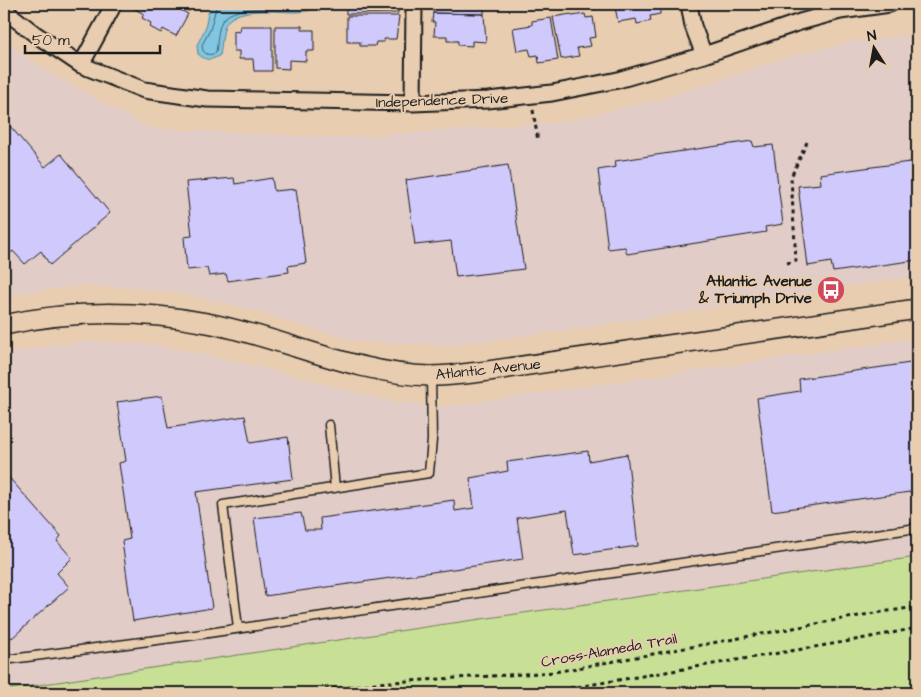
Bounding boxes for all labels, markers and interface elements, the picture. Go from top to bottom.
scale bar [25,22,160,54]
north arrow [848,22,898,72]
text: N [865,26,878,47]
text: 50 m [32,30,70,51]
street label: Independence Drive [375,88,509,113]
place label: Atlantic Avenue & Triumph Drive [698,271,812,309]
bus stop icon: Atlantic Avenue & Triumph Drive [816,275,846,305]
street label: Atlantic Avenue [434,354,542,385]
street label: Cross-Alameda Trail [539,628,679,673]

